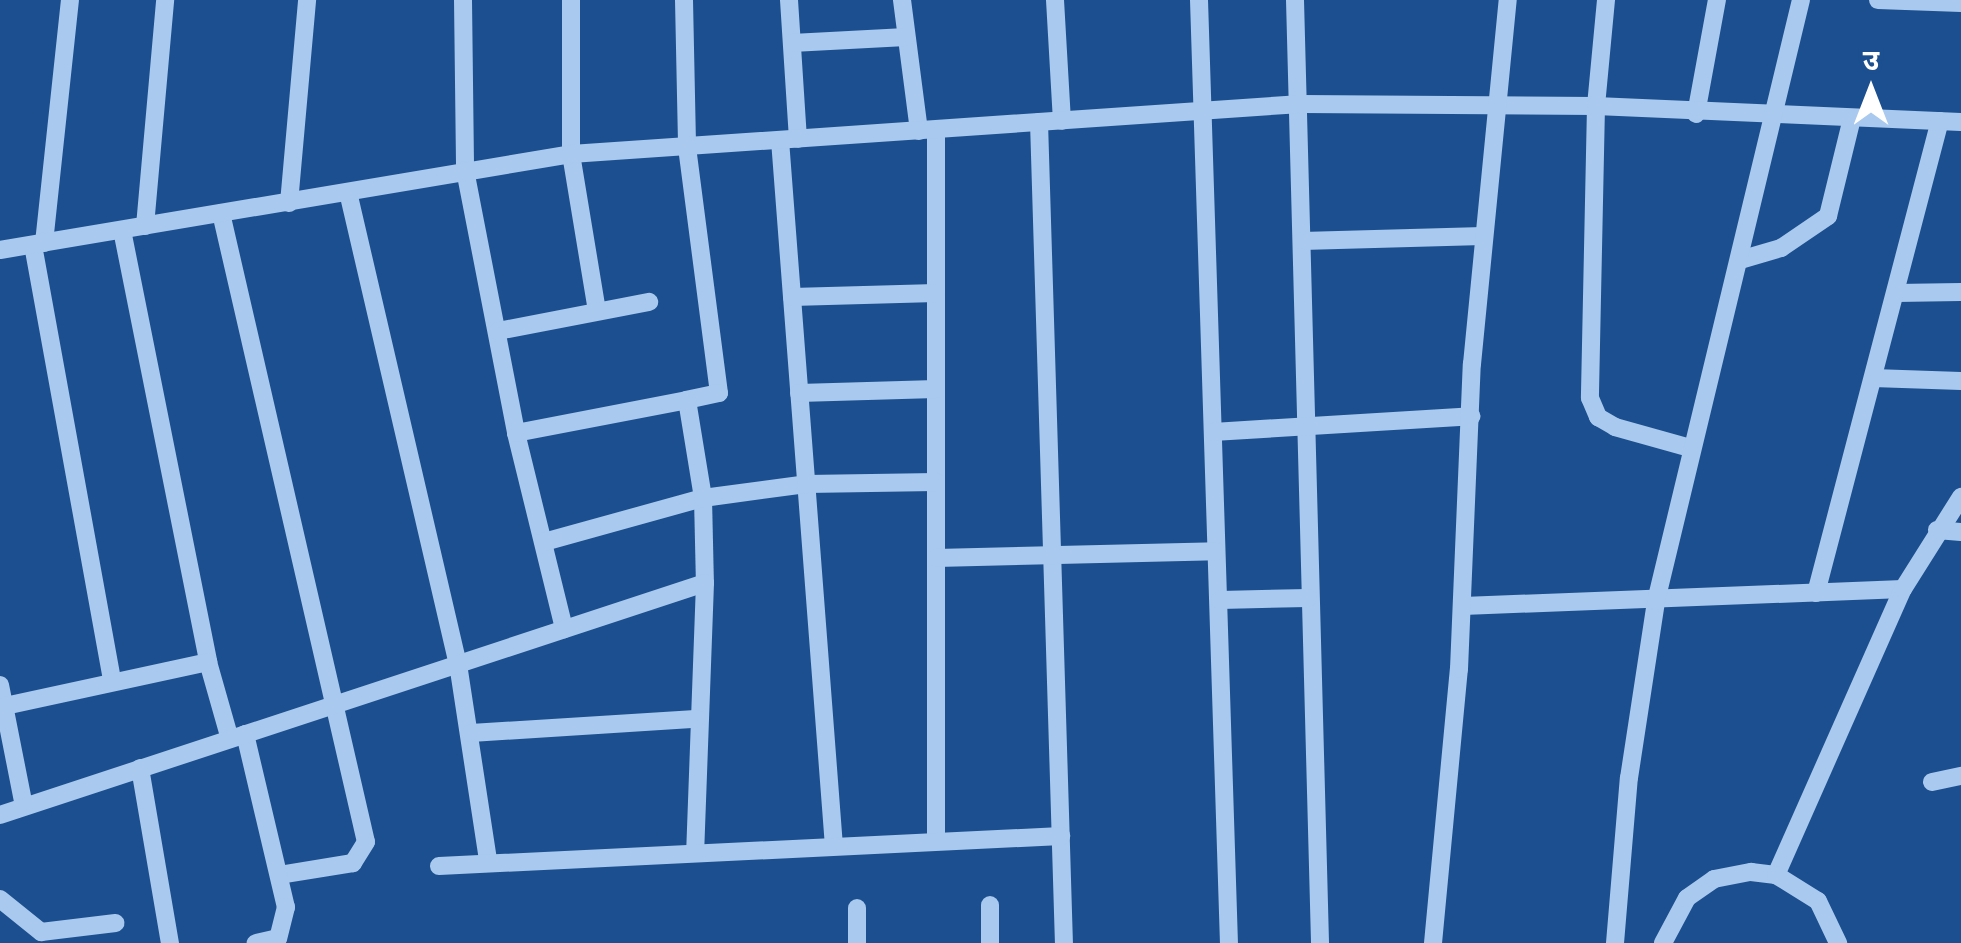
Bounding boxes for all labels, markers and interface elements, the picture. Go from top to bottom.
north arrow [1821,40,1921,140]
text: उ [1863,42,1879,77]

